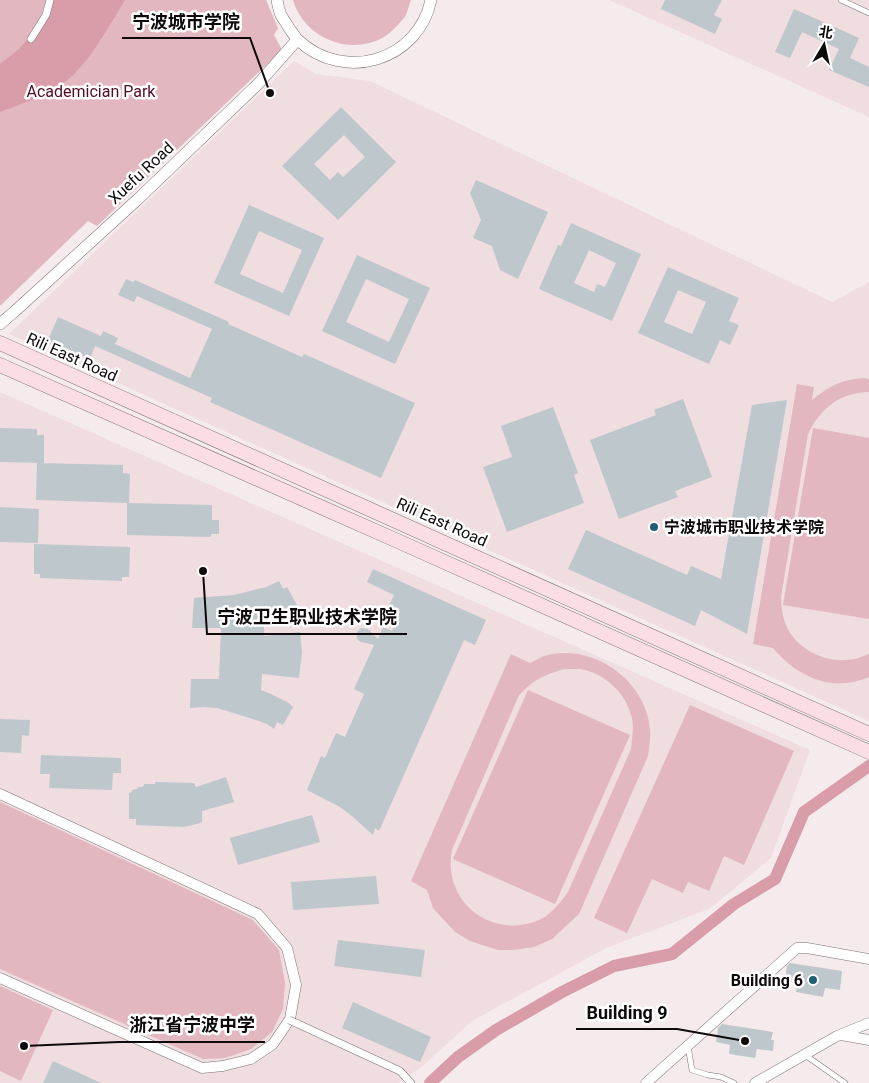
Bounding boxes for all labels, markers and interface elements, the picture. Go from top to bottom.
callout: 宁波城市学院 [122,5,250,38]
text: 宁波城市学院 [132,11,240,32]
north arrow [799,20,849,70]
text: 北 [818,23,834,41]
park label: Academician Park [27,82,156,101]
street label: Xuefu Road [104,138,178,208]
street label: Rili East Road [24,328,120,386]
street label: Rili East Road [394,493,490,551]
place label: 宁波城市职业技术学院 [664,518,824,537]
marker: 宁波城市职业技术学院 [648,521,660,533]
callout: 宁波卫生职业技术学院 [207,601,407,634]
text: 宁波卫生职业技术学院 [217,606,397,627]
place label: Building 6 [731,971,803,990]
marker: Building 6 [807,974,819,986]
callout: Building 9 [576,996,677,1029]
text: Building 9 [586,1002,668,1023]
callout: 浙江省宁波中学 [119,1009,265,1042]
text: 浙江省宁波中学 [129,1014,255,1035]

